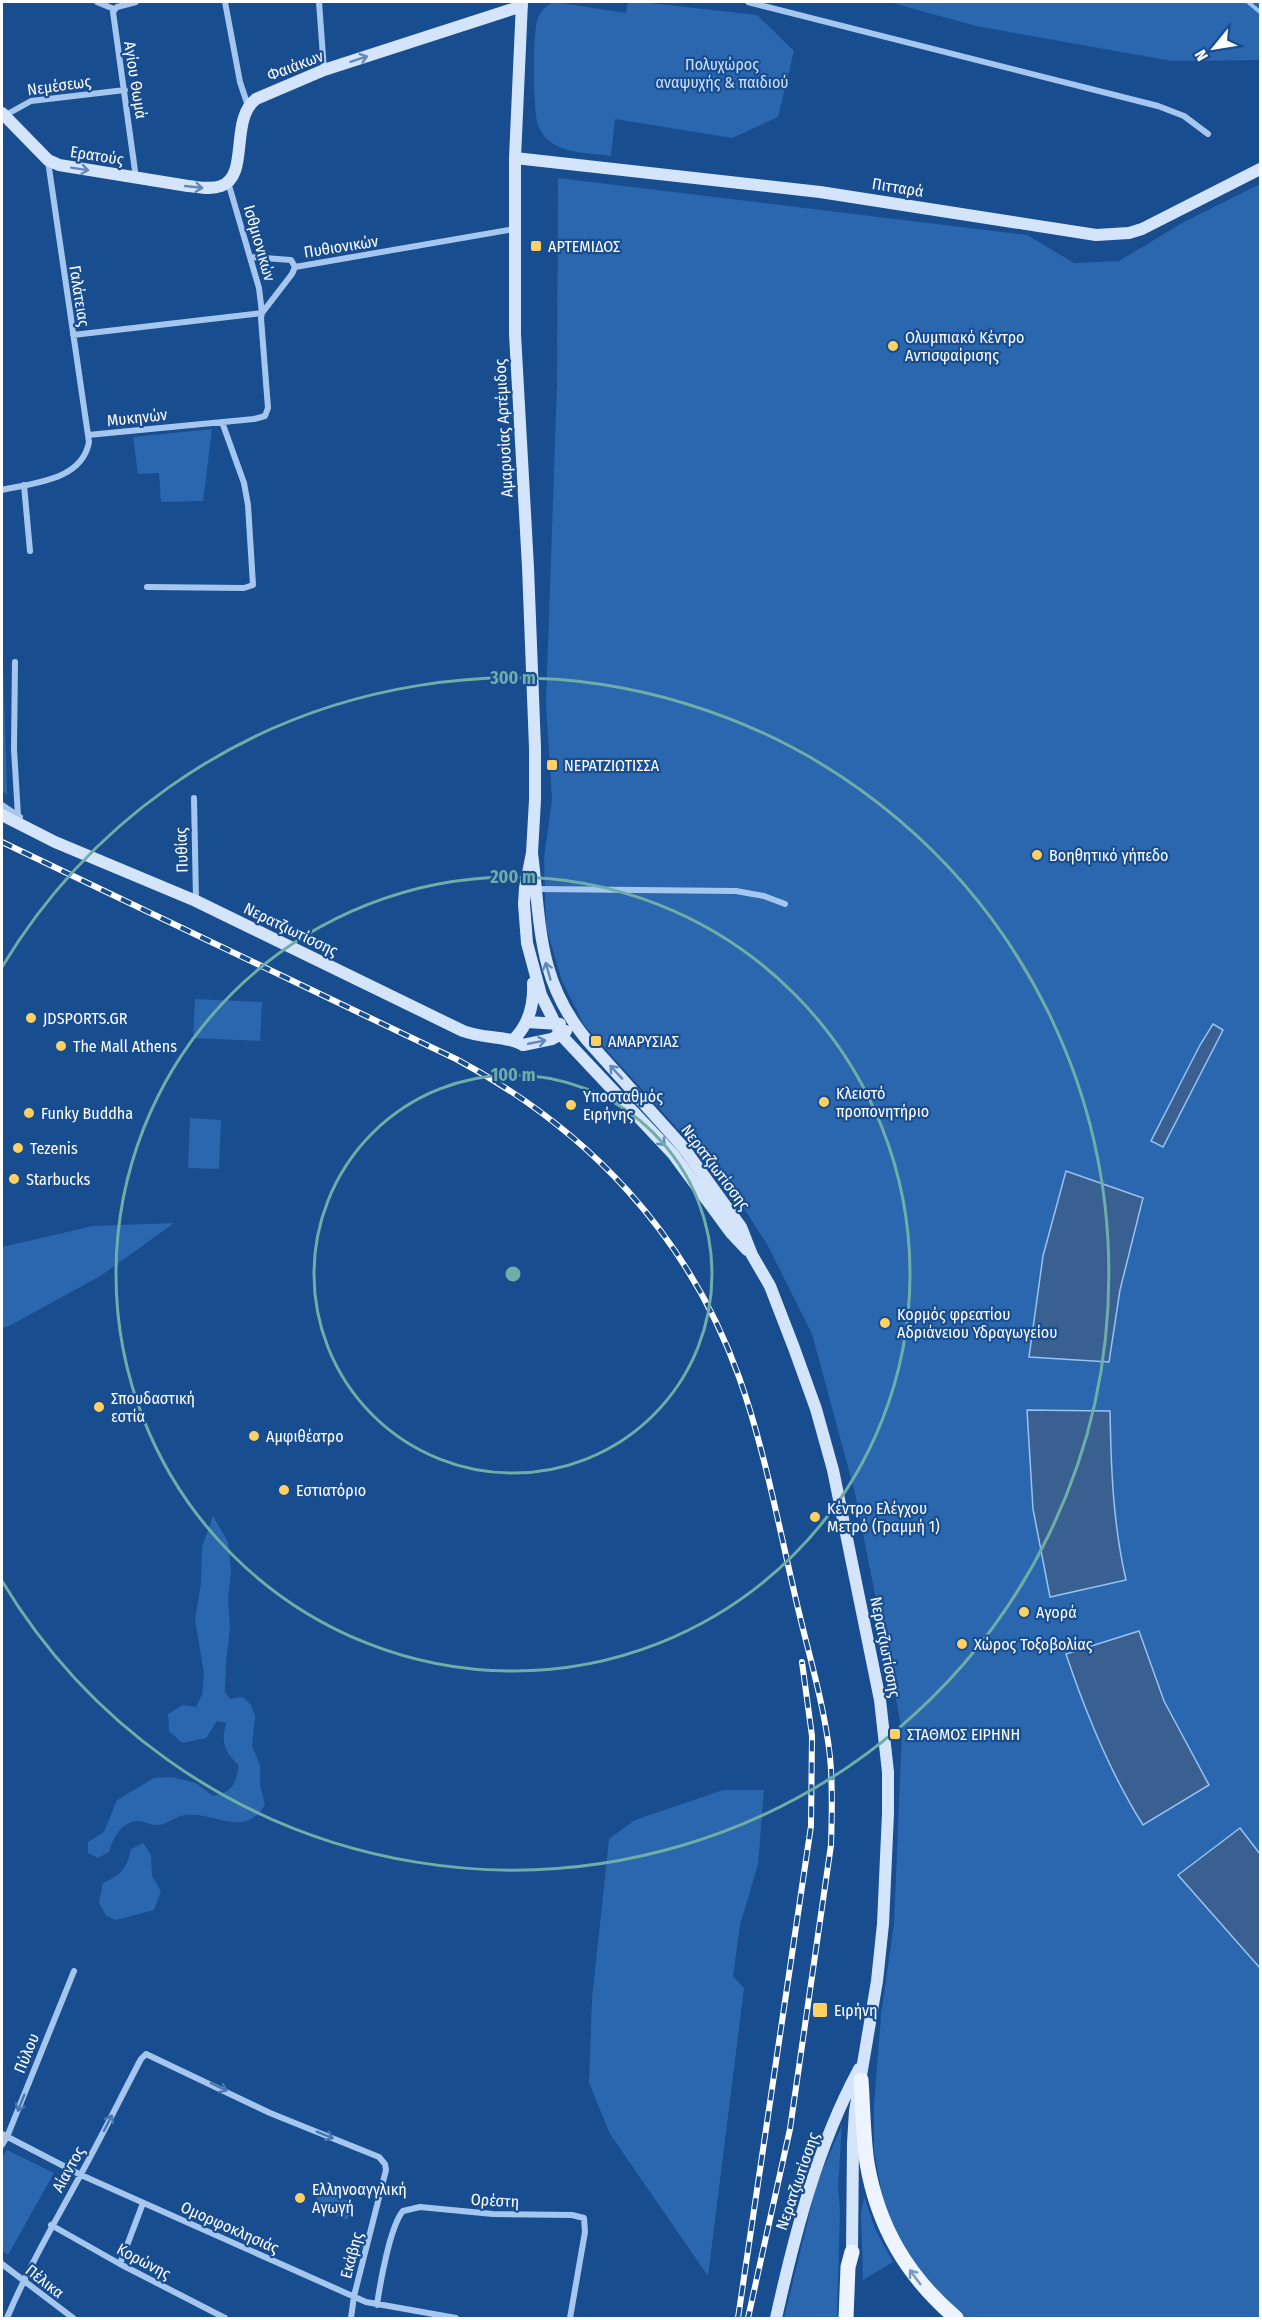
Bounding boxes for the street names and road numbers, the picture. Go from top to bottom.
street label: Αγίου Θωμά [120,40,151,120]
street label: Φαιάκων [264,46,326,85]
street label: Νεμέσεως [26,72,92,99]
street label: Ερατούς [69,142,125,169]
street label: Πιτταρά [871,174,925,201]
street label: Ισθμιονικών [240,203,279,283]
street label: Πυθιονικών [303,231,380,262]
street label: Γαλάτειας [65,264,94,328]
street label: Αμαρυσίας Αρτέμιδος [490,358,517,498]
street label: Μυκηνών [106,405,168,430]
street label: Πυθίας [171,827,192,873]
street label: Νερατζιωτίσσης [241,898,341,961]
street label: Νερατζιωτίσσης [677,1121,754,1214]
street label: Νερατζιωτίσσης [866,1595,905,1699]
street label: Πύλου [10,2030,43,2076]
street label: Νερατζιωτίσσης [772,2130,823,2233]
street label: Αίαντος [48,2143,89,2195]
street label: Ορέστη [470,2190,520,2211]
street label: Ομορφοκλησιάς [178,2197,282,2258]
street label: Εκάβης [336,2230,367,2280]
street label: Κορώνης [114,2239,174,2284]
street label: Πέλικα [22,2260,68,2302]

